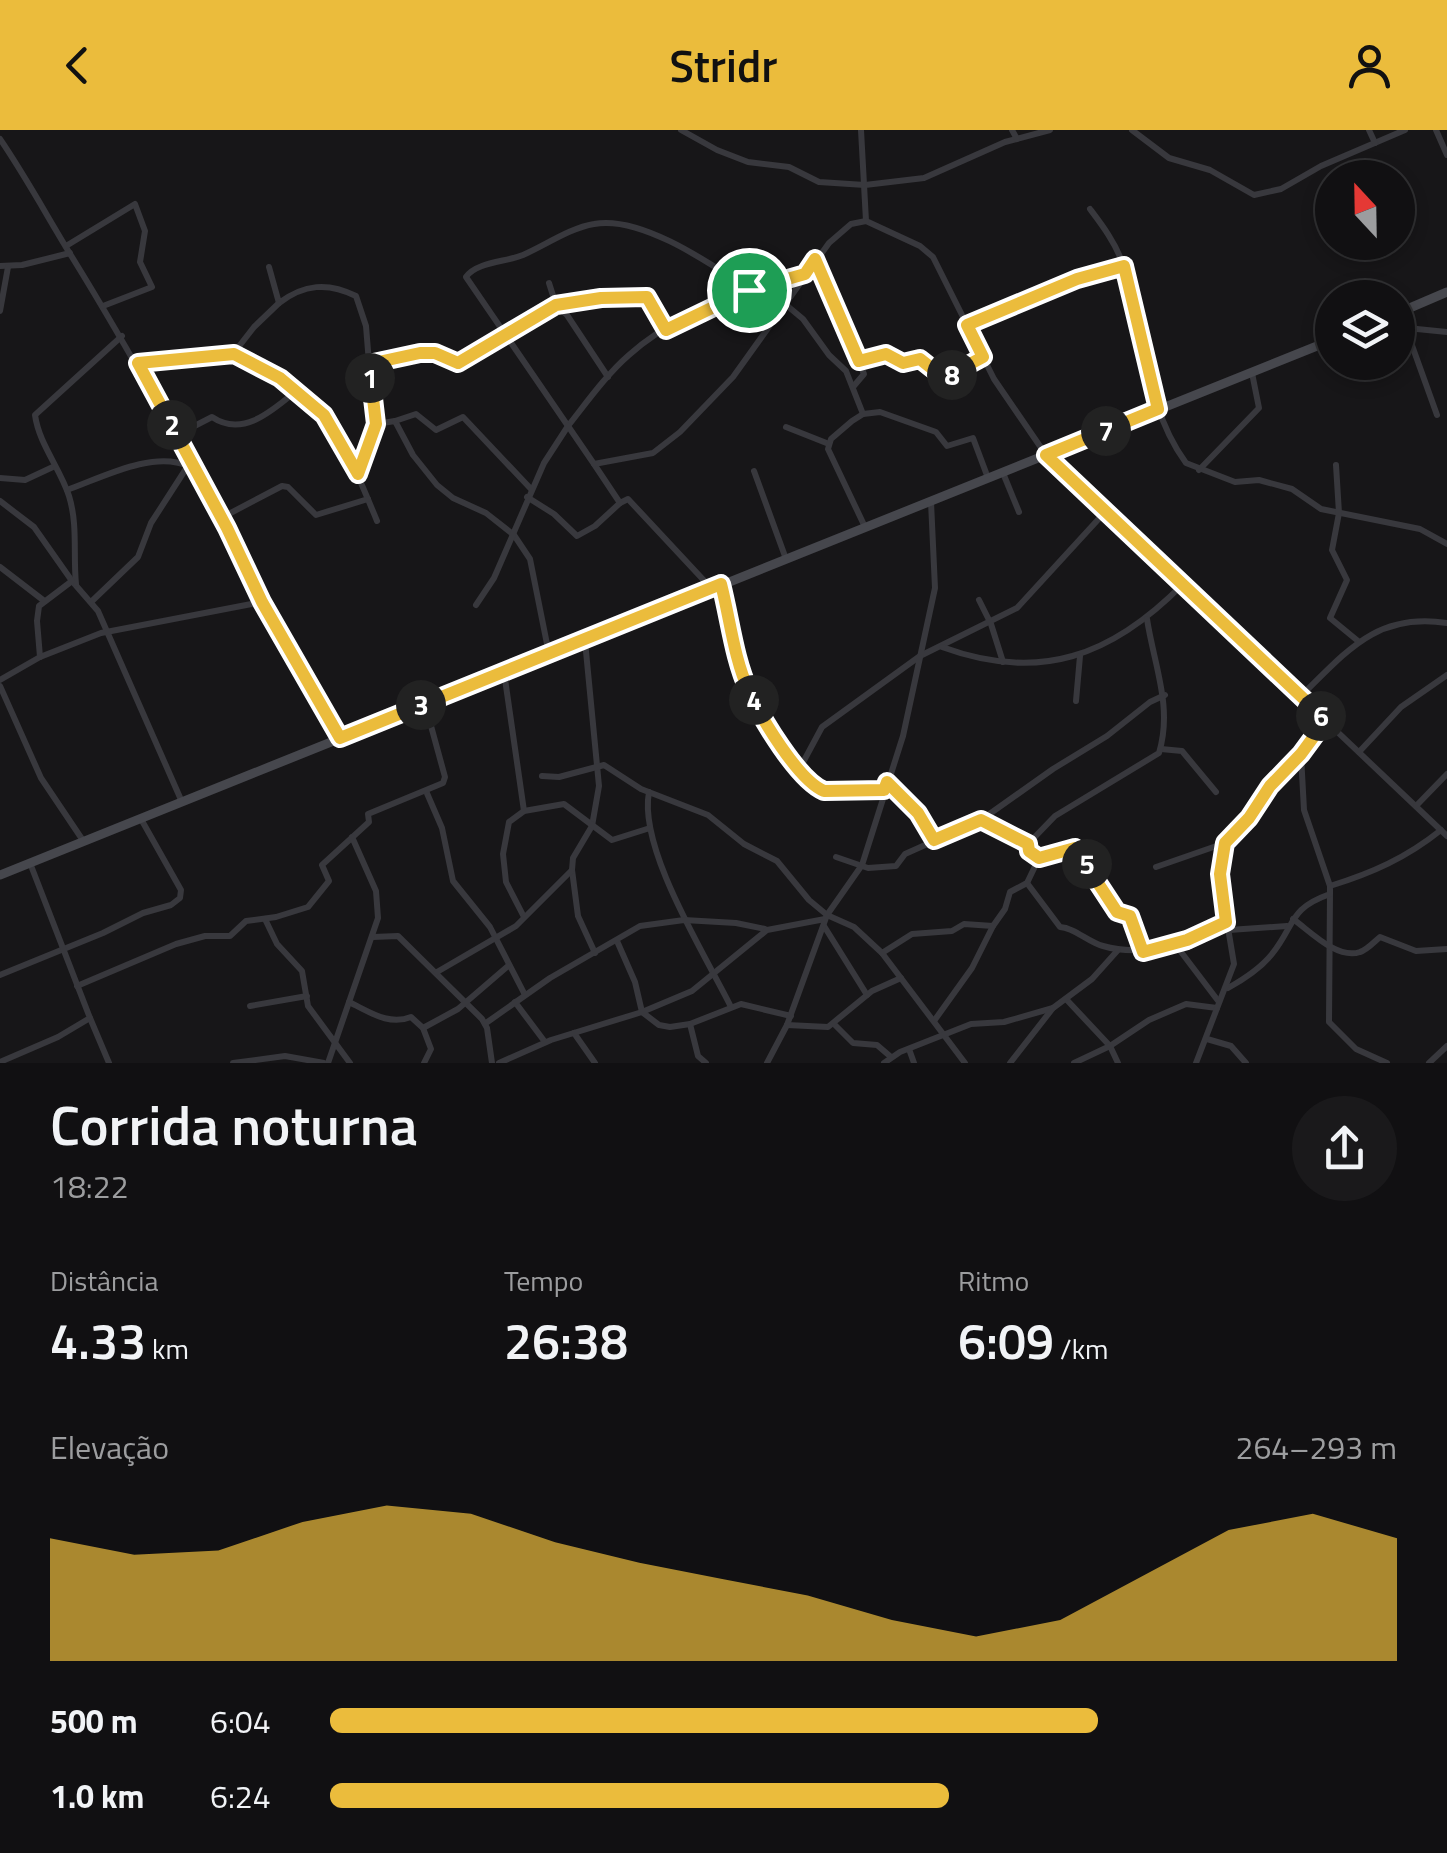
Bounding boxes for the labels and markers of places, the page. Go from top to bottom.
pin [707,248,792,333]
pin: 8 [927,350,977,400]
pin: 1 [345,353,395,403]
pin: 2 [147,400,197,450]
pin: 7 [1081,406,1131,456]
pin: 4 [729,675,779,725]
pin: 3 [396,680,446,730]
pin: 6 [1296,691,1346,741]
pin: 5 [1062,839,1112,889]

